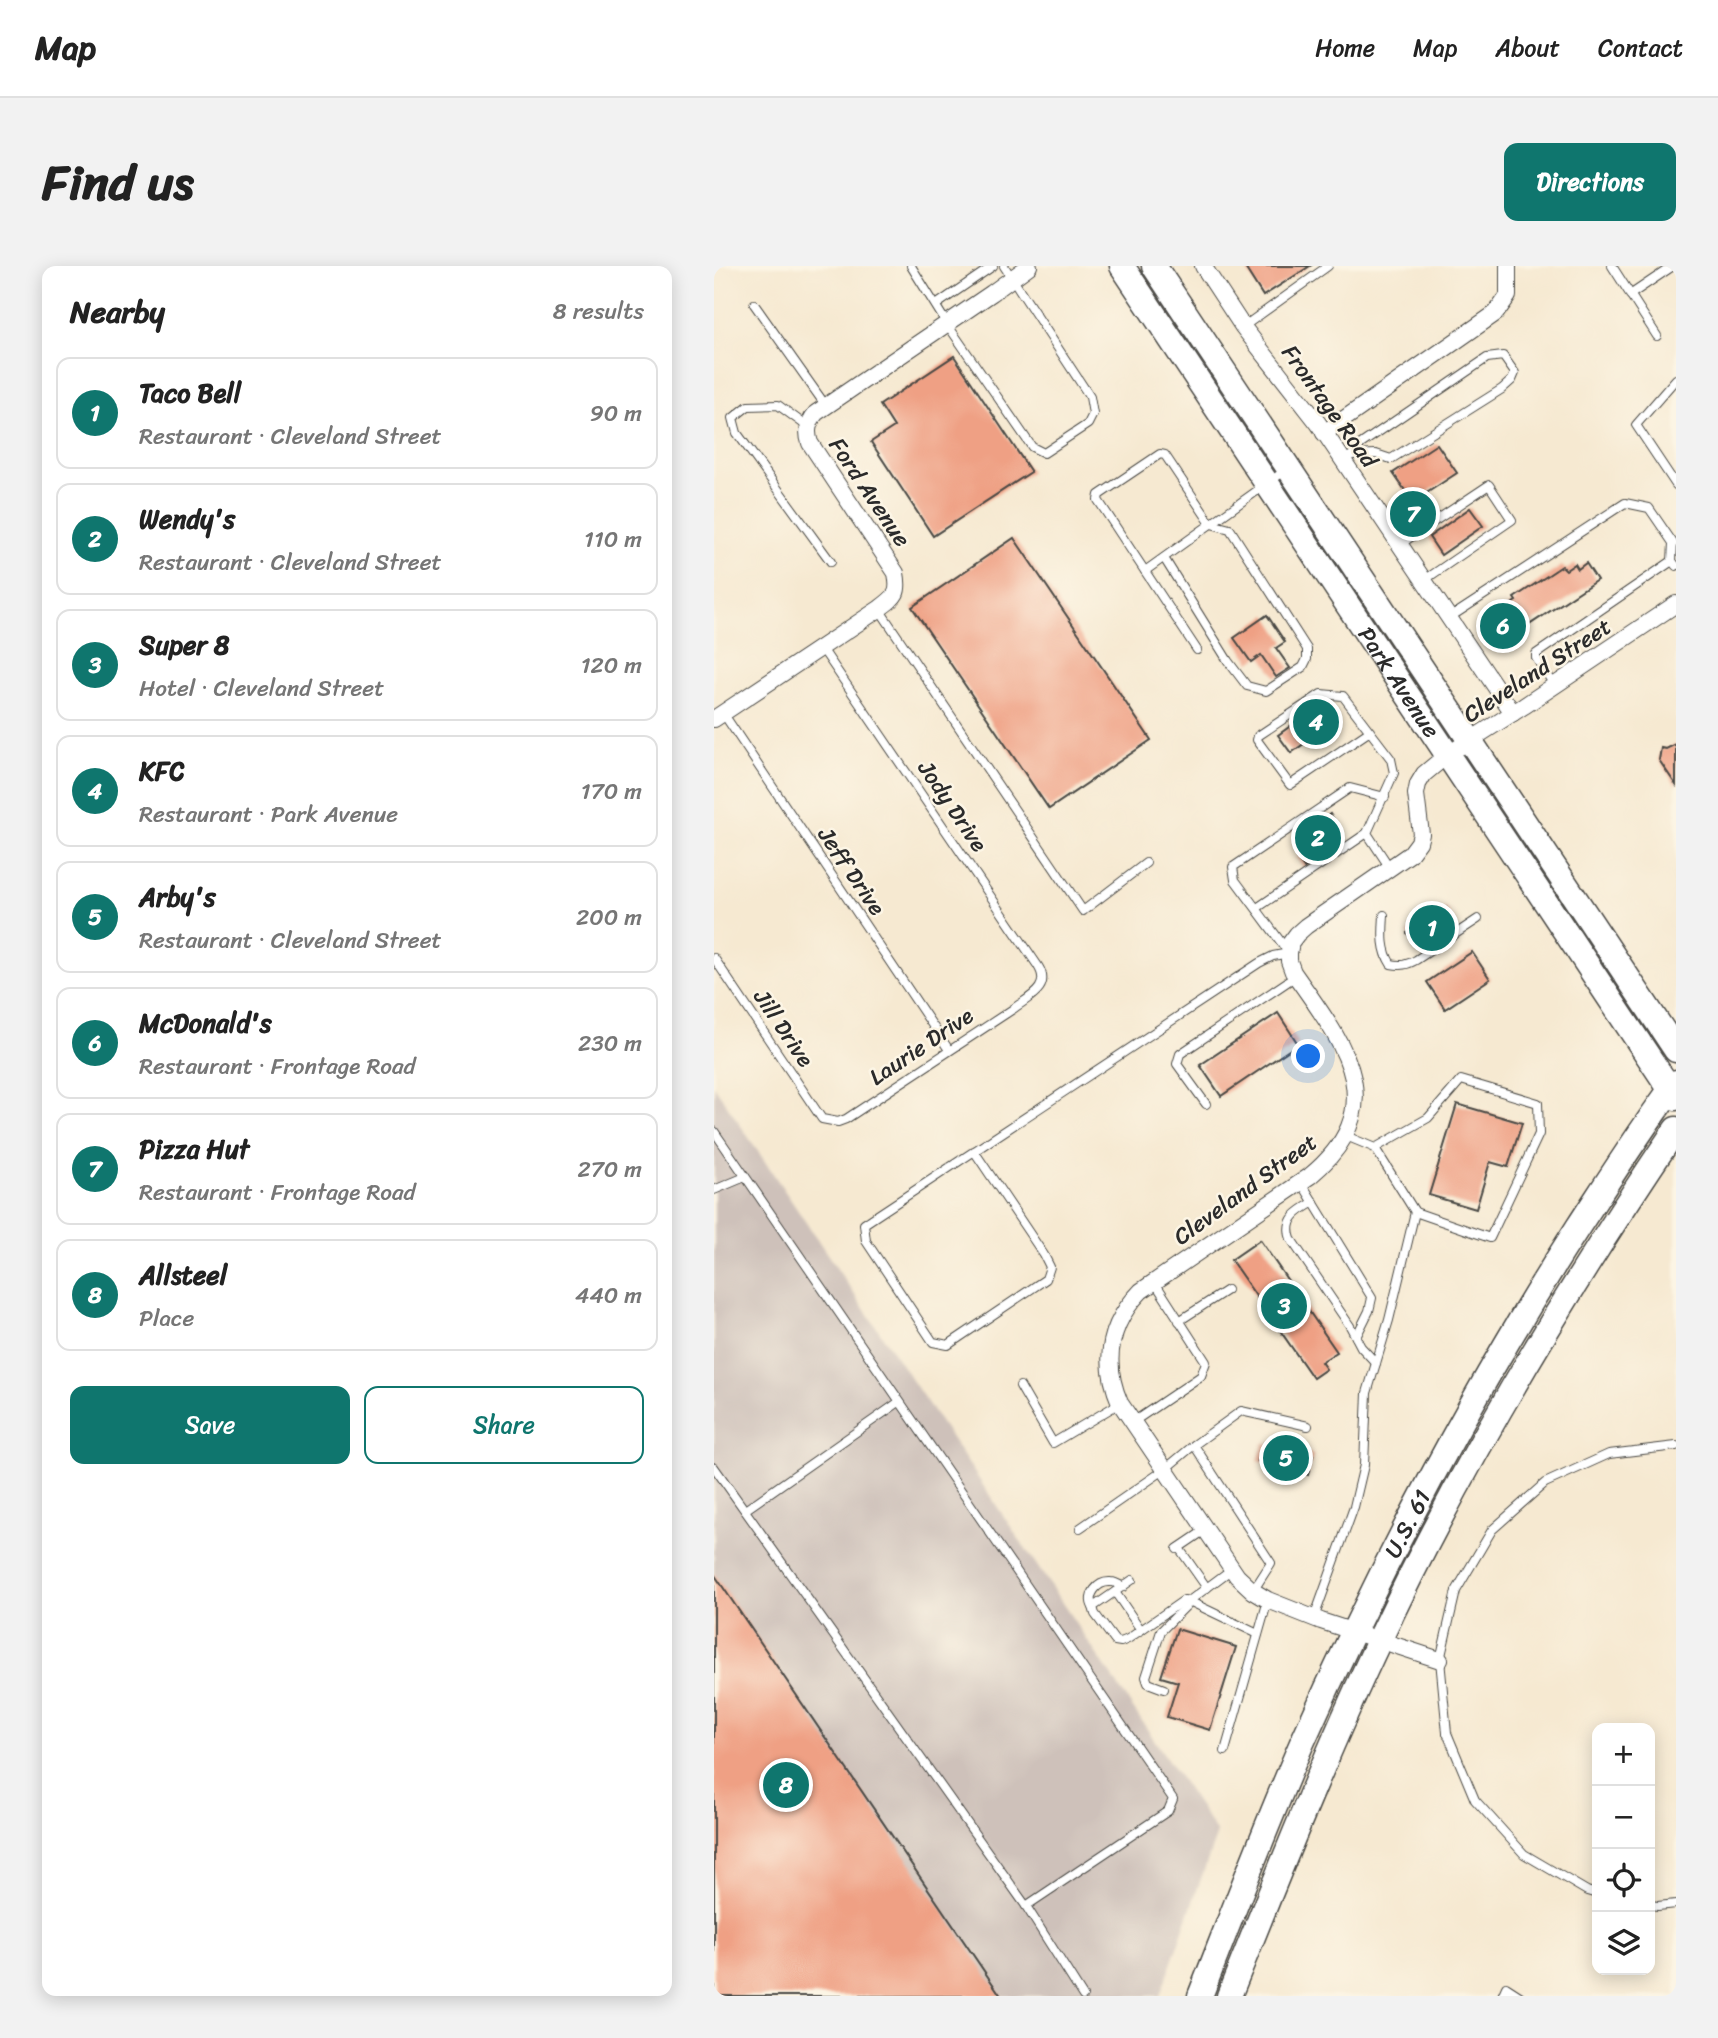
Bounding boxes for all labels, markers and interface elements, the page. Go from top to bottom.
text: Map [35,19,96,77]
text: Home [1315,27,1375,69]
text: Map [1413,27,1457,69]
text: About [1495,27,1560,69]
text: Contact [1598,27,1683,69]
text: Find us [42,139,194,226]
button: Directions [1504,143,1676,221]
text: Nearby [70,285,165,339]
text: 8 results [553,291,644,332]
street label: Frontage Road [1270,336,1390,478]
text: Taco Bell [139,370,241,416]
text: 1 [90,393,100,434]
text: 90 m [590,393,642,434]
text: Restaurant · Cleveland Street [139,416,442,457]
street label: Ford Avenue [817,429,922,556]
pin: 7 [1390,488,1436,540]
text: Wendy's [139,496,235,542]
text: 2 [88,519,102,560]
text: 110 m [584,519,642,560]
text: Restaurant · Cleveland Street [139,542,442,583]
pin: 6 [1480,600,1526,652]
street label: Cleveland Street [1455,607,1620,734]
street label: Park Avenue [1346,618,1451,747]
text: Super 8 [139,622,229,668]
text: 3 [89,645,101,686]
text: 120 m [581,645,642,686]
text: Hotel · Cleveland Street [139,668,384,709]
pin: 4 [1293,696,1339,748]
text: KFC [139,748,185,794]
street label: Jody Drive [906,751,999,861]
text: 4 [88,771,102,812]
text: 170 m [581,771,642,812]
text: Restaurant · Park Avenue [139,794,398,835]
pin: 2 [1295,812,1341,864]
street label: Jeff Drive [806,817,897,924]
text: Arby's [139,874,216,920]
text: 5 [88,897,102,938]
text: 200 m [576,897,642,938]
pin: 1 [1409,902,1455,954]
text: Restaurant · Cleveland Street [139,920,442,961]
street label: Jill Drive [742,980,825,1076]
street label: Laurie Drive [860,996,982,1097]
text: McDonald's [139,1000,272,1046]
text: 6 [88,1023,102,1064]
text: 230 m [578,1023,642,1064]
your location [1291,1039,1325,1073]
text: Restaurant · Frontage Road [139,1046,416,1087]
street label: Cleveland Street [1164,1123,1326,1256]
text: Pizza Hut [139,1126,249,1172]
text: 7 [88,1149,102,1190]
text: 270 m [577,1149,642,1190]
text: Restaurant · Frontage Road [139,1172,416,1213]
text: Allsteel [139,1252,227,1298]
text: 8 [88,1275,102,1316]
text: 440 m [575,1275,642,1316]
pin: 3 [1261,1280,1307,1332]
text: Place [139,1298,194,1339]
button: Save [70,1386,350,1464]
button: Share [364,1386,644,1464]
pin: 5 [1263,1432,1309,1484]
street label: U.S. 61 [1373,1482,1443,1566]
map controls [1592,1723,1655,1975]
button: + [1592,1723,1655,1786]
pin: 8 [763,1759,809,1811]
button: − [1592,1786,1655,1849]
button: locate [1592,1849,1655,1912]
button: layers [1592,1912,1655,1975]

